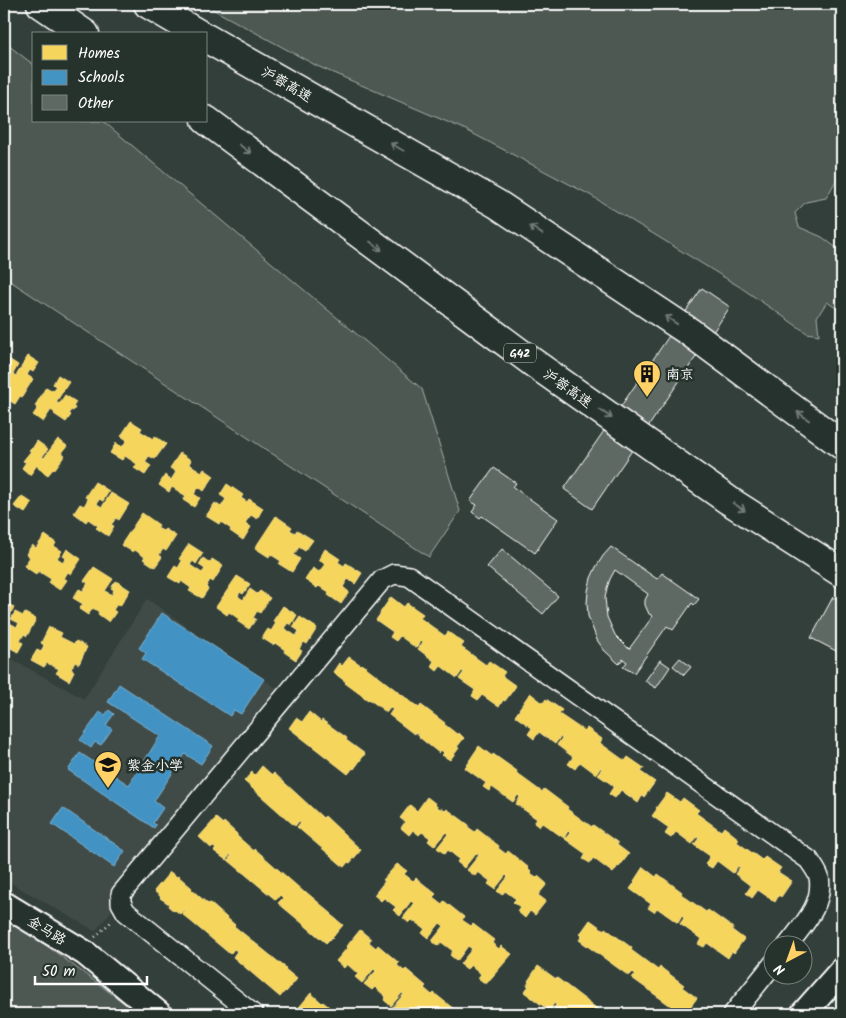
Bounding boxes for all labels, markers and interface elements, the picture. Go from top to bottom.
legend [32,32,208,122]
text: Homes [78,42,121,66]
street label: 沪蓉高速 [257,61,316,108]
text: Schools [78,66,125,90]
text: Other [78,92,114,116]
one-way arrow [390,141,404,151]
one-way arrow [238,143,251,154]
one-way arrow [530,225,544,235]
one-way arrow [369,240,382,251]
one-way arrow [665,315,679,325]
road number: G42 [504,343,536,362]
building icon: 南京 [632,359,662,398]
street label: 沪蓉高速 [538,364,597,414]
place label: 南京 [666,364,694,386]
one-way arrow [599,409,613,419]
one-way arrow [796,411,810,421]
one-way arrow [732,502,746,512]
school or university icon: 紫金小学 [93,750,123,789]
place label: 紫金小学 [127,755,183,777]
street label: 金马路 [23,911,70,951]
north arrow [764,936,814,986]
scale bar [35,953,148,985]
text: N [769,958,791,980]
text: 50 m [42,960,76,984]

